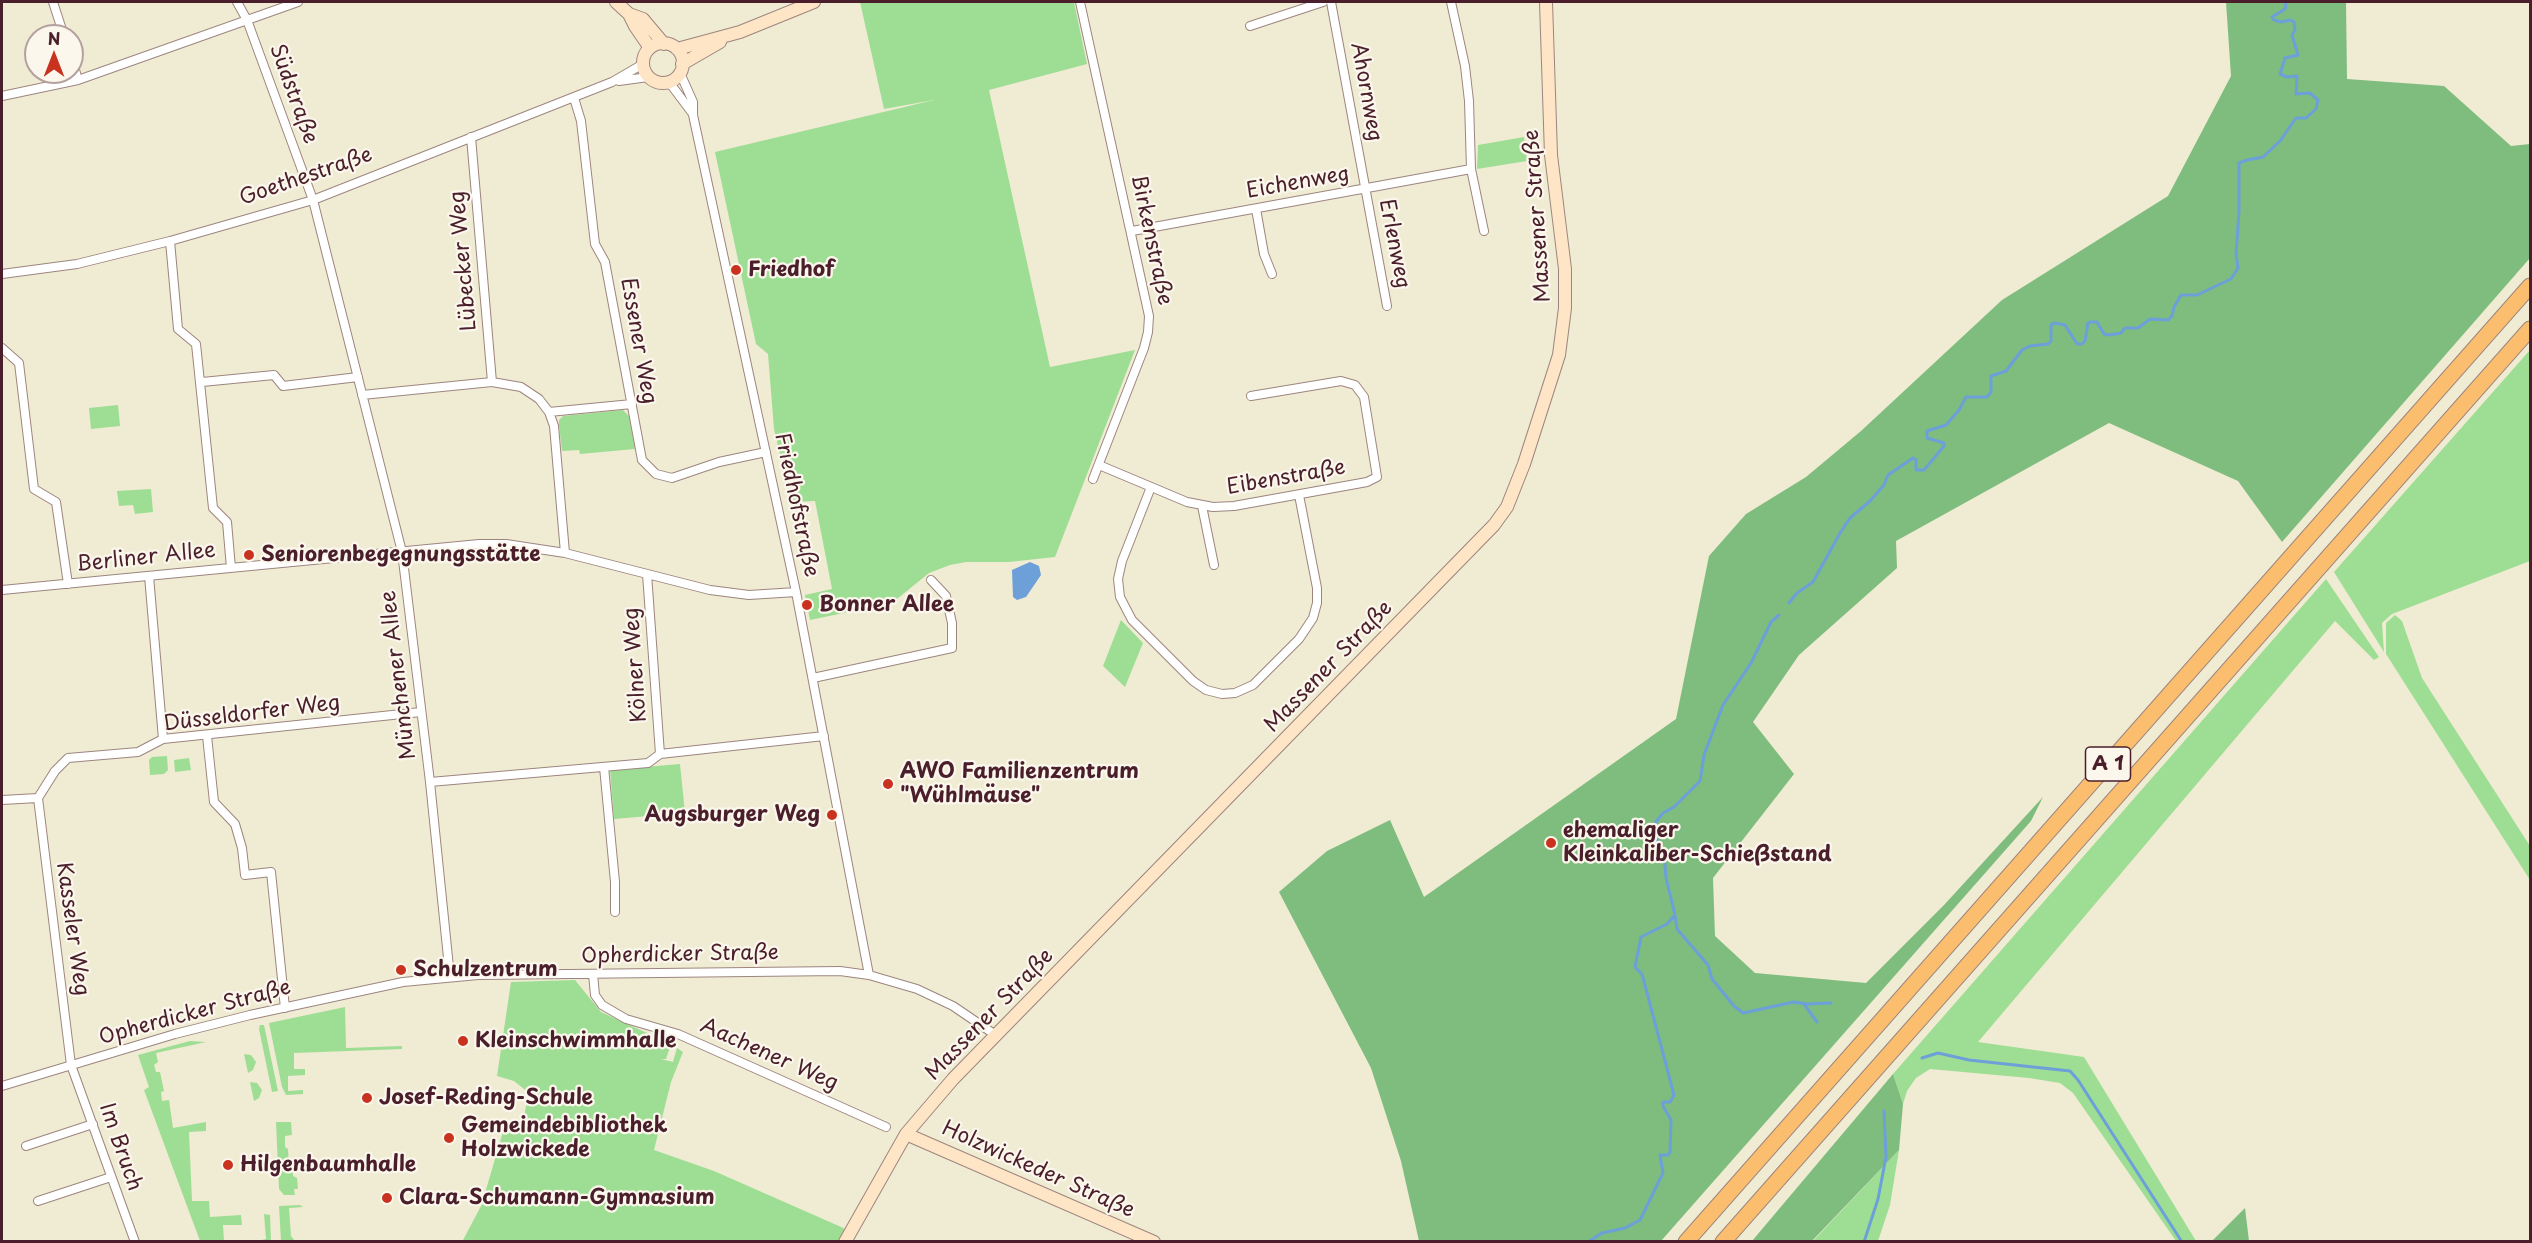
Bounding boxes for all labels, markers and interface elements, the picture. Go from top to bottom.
north arrow [24,24,84,84]
text: N [48,26,60,50]
street label: Ahornweg [1345,40,1387,144]
street label: Südstraße [263,41,323,147]
street label: Massener Straße [1519,129,1557,303]
street label: Goethestraße [236,143,376,211]
street label: Eichenweg [1245,162,1351,204]
street label: Birkenstraße [1125,172,1177,308]
street label: Lübecker Weg [445,190,483,332]
street label: Erlenweg [1373,197,1415,291]
place label: Friedhof [748,257,834,283]
marker: Friedhof [729,263,743,277]
street label: Essener Weg [614,276,662,406]
street label: Friedhofstraße [768,431,824,579]
street label: Eibenstraße [1225,455,1347,501]
street label: Berliner Allee [75,538,217,578]
place label: Seniorenbegegnungsstätte [261,542,541,568]
marker: Seniorenbegegnungsstätte [242,548,256,562]
street label: Münchener Allee [376,589,422,761]
place label: Bonner Allee [819,592,954,618]
street label: Massener Straße [1260,596,1398,738]
marker: Bonner Allee [800,598,814,612]
street label: Kölner Weg [619,607,653,723]
street label: Düsseldorfer Weg [162,691,342,737]
road number: A 1 [2086,747,2130,781]
place label: AWO Familienzentrum "Wühlmäuse" [900,759,1139,809]
marker: AWO Familienzentrum "Wühlmäuse" [881,777,895,791]
place label: Augsburger Weg [645,802,820,828]
marker: Augsburger Weg [825,808,839,822]
place label: ehemaliger Kleinkaliber-Schießstand [1563,818,1832,868]
marker: ehemaliger Kleinkaliber-Schießstand [1544,836,1558,850]
street label: Kasseler Weg [50,861,94,997]
street label: Opherdicker Straße [581,941,779,969]
street label: Massener Straße [921,944,1059,1086]
place label: Schulzentrum [413,957,558,983]
marker: Schulzentrum [394,963,408,977]
street label: Opherdicker Straße [96,975,294,1051]
street label: Aachener Weg [696,1013,842,1097]
place label: Kleinschwimmhalle [475,1028,677,1054]
marker: Kleinschwimmhalle [456,1034,470,1048]
place label: Josef-Reding-Schule [379,1085,593,1111]
marker: Josef-Reding-Schule [360,1091,374,1105]
street label: Im Bruch [93,1100,147,1194]
place label: Gemeindebibliothek Holzwickede [461,1113,668,1163]
street label: Holzwickeder Straße [938,1116,1138,1224]
marker: Gemeindebibliothek Holzwickede [442,1131,456,1145]
place label: Hilgenbaumhalle [240,1152,416,1178]
marker: Hilgenbaumhalle [221,1158,235,1172]
place label: Clara-Schumann-Gymnasium [399,1185,715,1211]
marker: Clara-Schumann-Gymnasium [380,1191,394,1205]

